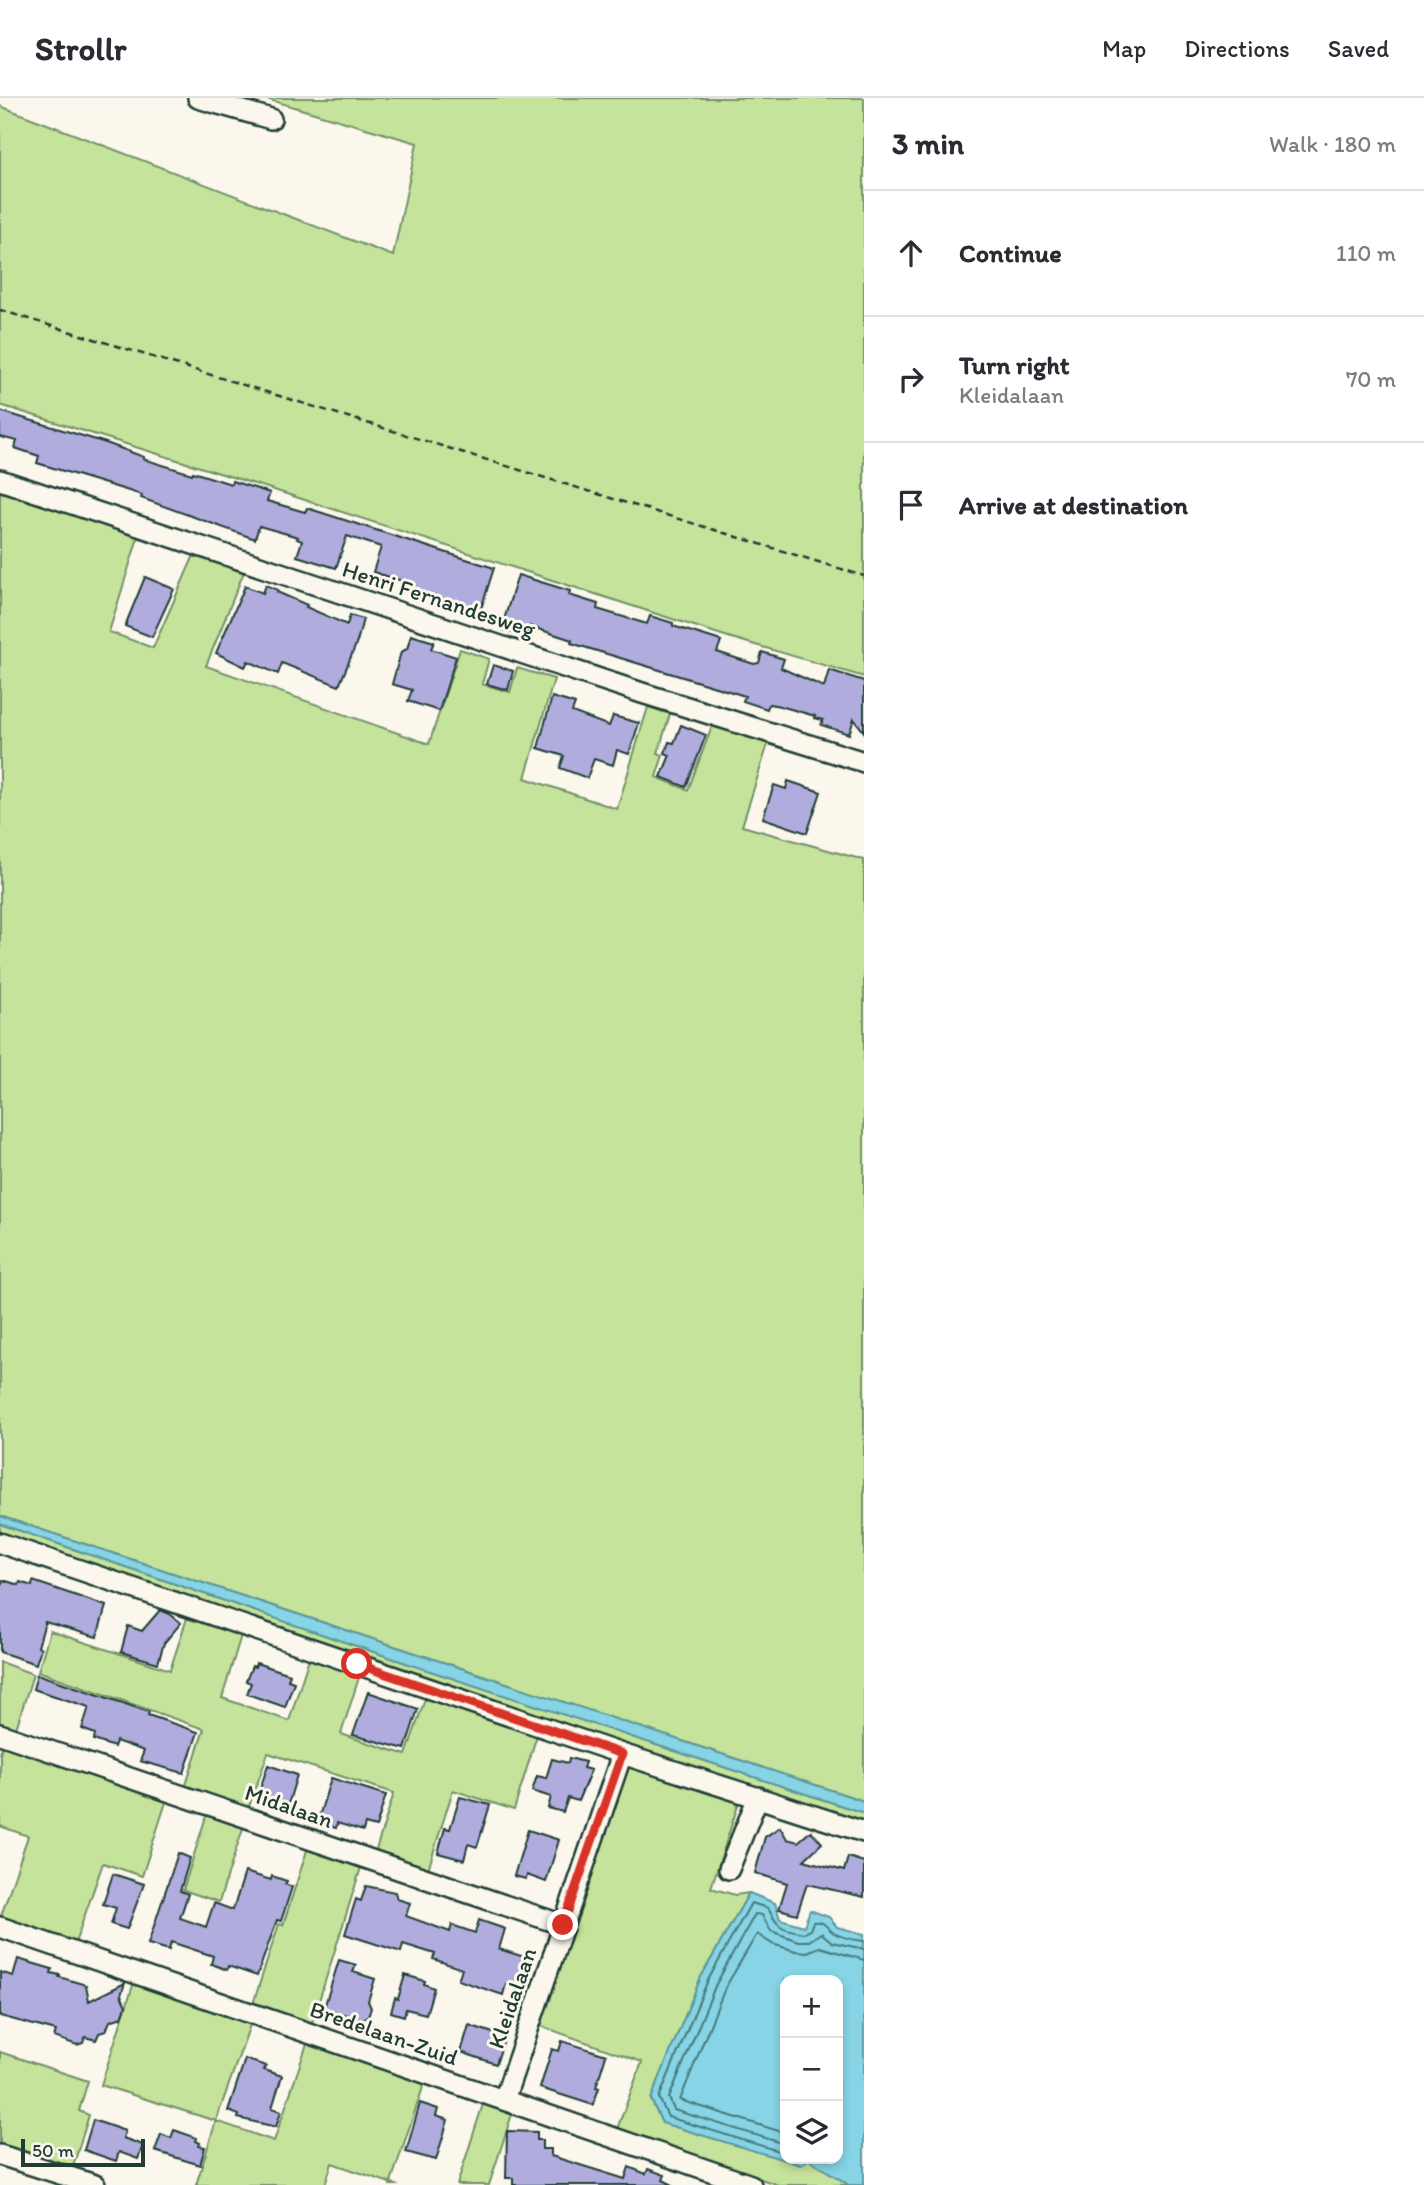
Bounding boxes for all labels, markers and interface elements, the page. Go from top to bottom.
text: Strollr [35,29,126,68]
text: Map [1102,34,1146,63]
text: Directions [1184,34,1290,63]
text: Saved [1328,34,1389,63]
text: 3 min [892,125,964,162]
text: Walk · 180 m [1269,130,1396,158]
icon: ahead [892,234,930,272]
text: Continue [959,237,1062,269]
text: 110 m [1336,239,1396,267]
text: Turn right [959,349,1070,381]
icon: right [892,360,930,398]
text: 70 m [1346,365,1396,393]
text: Kleidalaan [959,381,1064,409]
icon: arrive [892,486,930,524]
text: Arrive at destination [959,489,1188,521]
street label: Henri Fernandesweg [339,555,539,643]
route start [341,1648,372,1679]
street label: Midalaan [241,1778,337,1834]
route end [547,1909,578,1940]
street label: Kleidalaan [482,1944,542,2052]
map controls [780,1975,843,2164]
button: + [780,1975,843,2038]
street label: Bredelaan-Zuid [306,1995,462,2071]
button: − [780,2038,843,2101]
button: layers [780,2101,843,2164]
scale bar [21,2136,145,2168]
text: 50 m [32,2139,74,2162]

